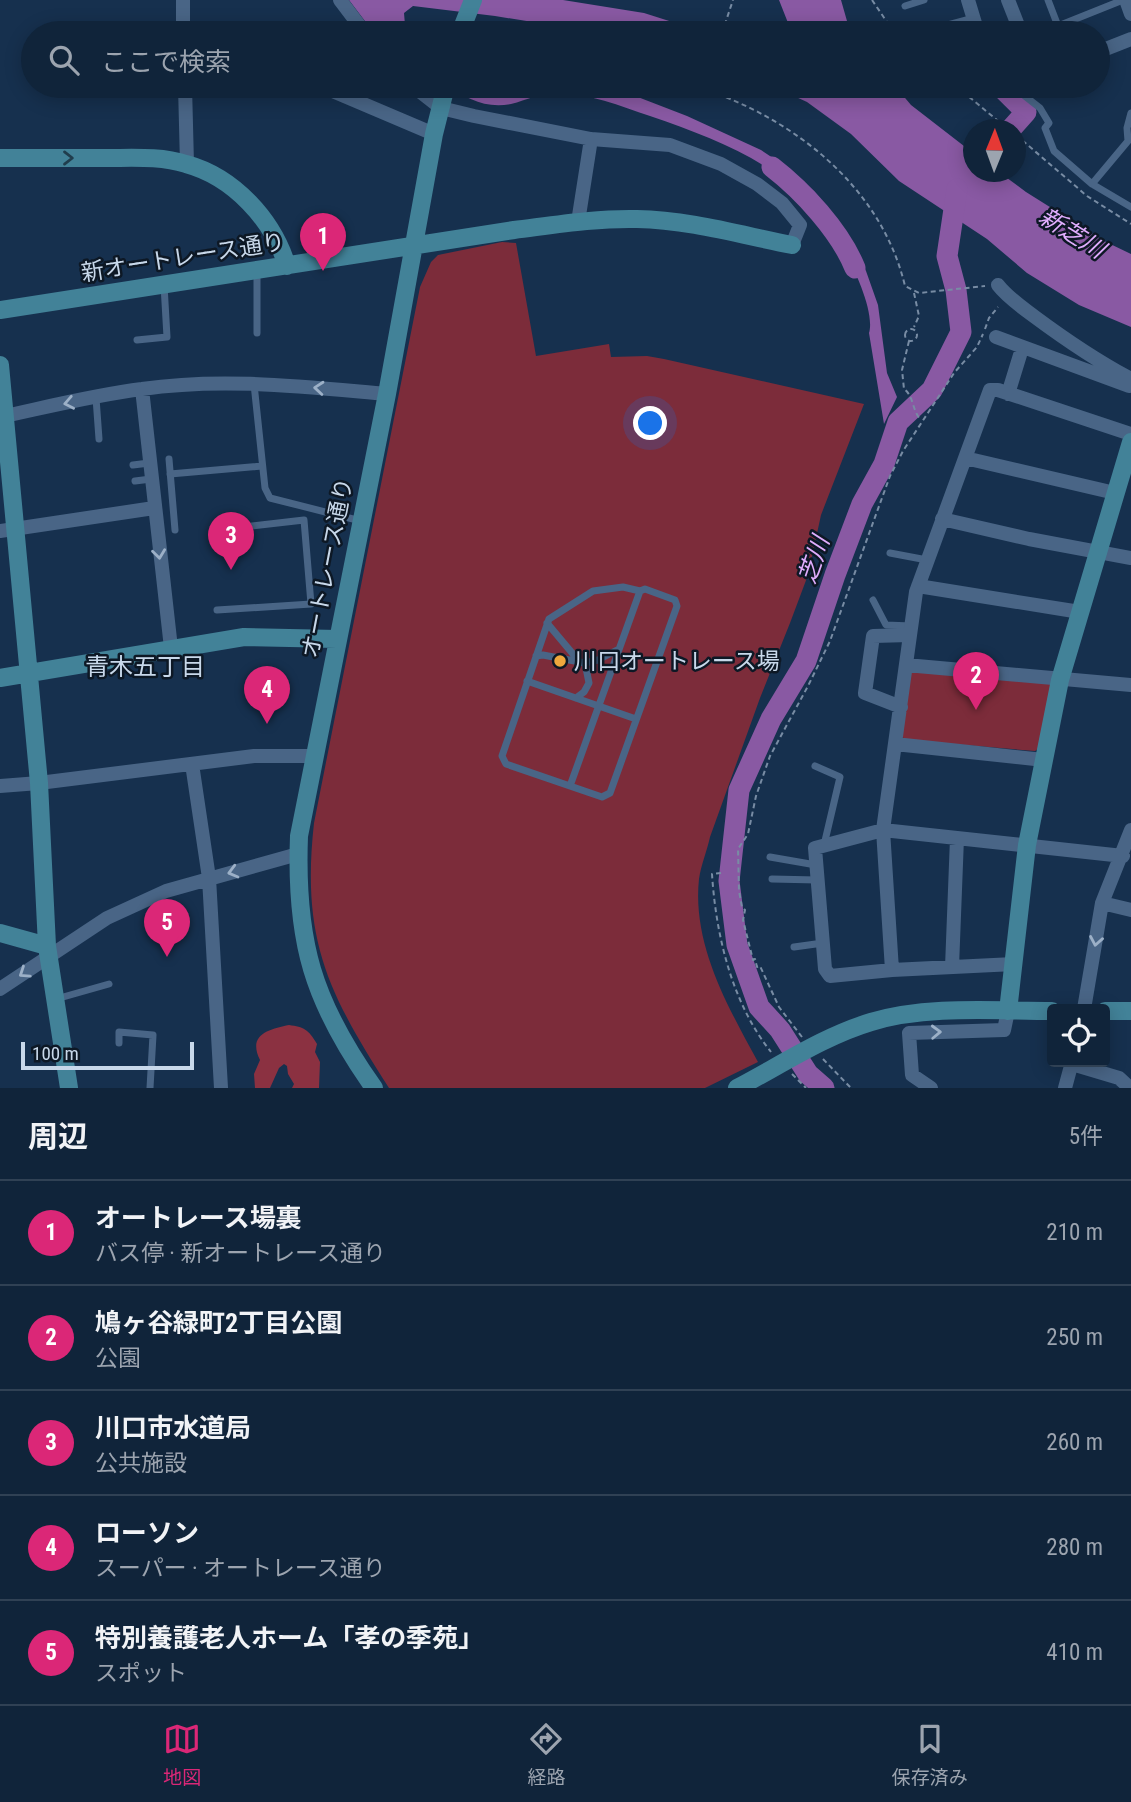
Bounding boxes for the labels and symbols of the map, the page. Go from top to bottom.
north arrow [963,119,1026,182]
one-way arrow [63,150,74,165]
water label: 新芝川 [1034,202,1112,266]
pin: 1 [300,213,346,271]
street label: 新オートレース通り [79,228,287,287]
one-way arrow [313,381,324,396]
one-way arrow [63,395,75,410]
your location [633,406,667,440]
street label: オートレース通り [297,476,358,660]
pin: 3 [208,512,254,570]
water label: 芝川 [793,530,836,587]
one-way arrow [152,548,167,560]
place label: 川口オートレース場 [574,648,780,675]
pin: 2 [953,652,999,710]
district label: 青木五丁目 [85,653,205,681]
marker: 川口オートレース場 [552,653,568,669]
pin: 4 [244,666,290,724]
one-way arrow [227,863,239,878]
pin: 5 [144,899,190,957]
one-way arrow [1089,935,1104,947]
one-way arrow [19,965,32,977]
one-way arrow [931,1024,942,1040]
scale bar [21,1039,194,1071]

